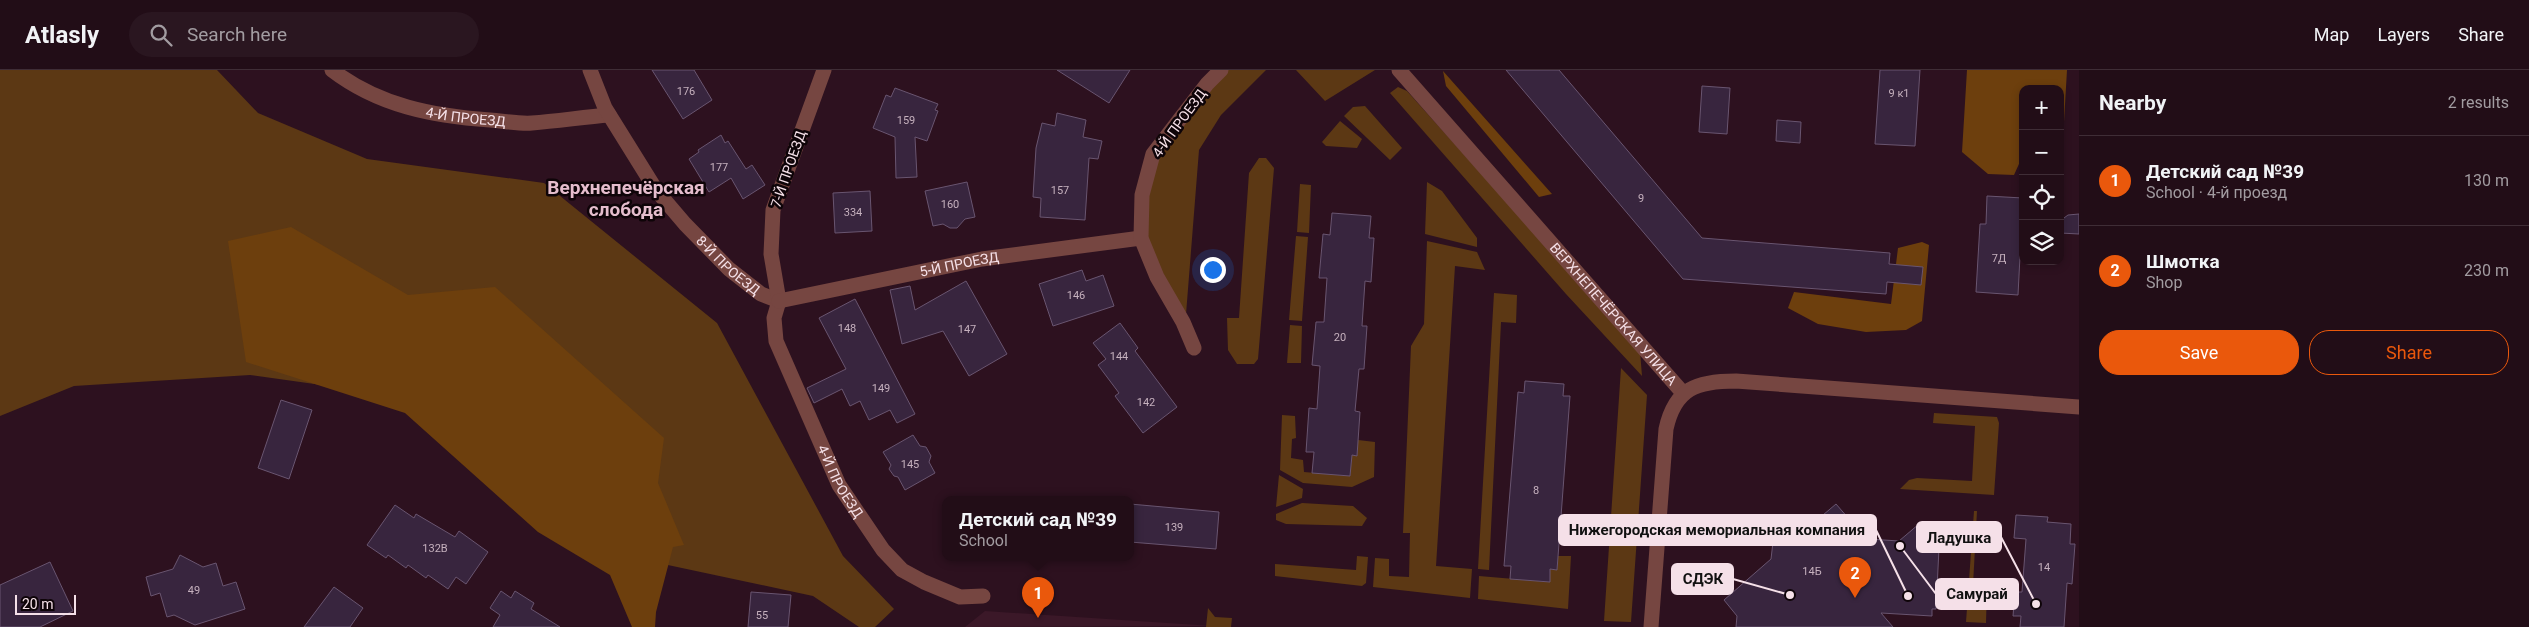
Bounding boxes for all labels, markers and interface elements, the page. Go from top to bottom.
search box [129,12,479,57]
text: Atlasly [25,21,99,49]
icon: search [147,21,175,49]
text: Search here [187,23,287,46]
text: Map [2314,24,2349,45]
text: Layers [2377,24,2430,45]
text: Share [2458,24,2504,45]
house number: 176 [677,85,695,98]
street label: 4-Й ПРОЕЗД [1149,85,1209,160]
map controls [2019,85,2064,265]
button: + [2019,85,2064,130]
house number: 9 к1 [1888,87,1910,100]
text: Nearby [2099,91,2166,115]
text: 2 results [2448,93,2509,112]
street label: 4-Й ПРОЕЗД [424,104,507,130]
house number: 159 [897,114,915,127]
street label: 7-Й ПРОЕЗД [767,128,809,210]
button: − [2019,130,2064,175]
text: Детский сад №39 [2146,160,2304,183]
house number: 177 [710,161,728,174]
text: 1 [2110,171,2120,190]
text: 130 m [2464,171,2509,190]
button: locate [2019,175,2064,220]
district label: Верхнепечёрская слобода [547,176,705,221]
text: School · 4-й проезд [2146,183,2287,202]
house number: 157 [1051,184,1069,197]
house number: 9 [1638,192,1644,205]
house number: 160 [941,198,959,211]
house number: 334 [844,206,862,219]
button: layers [2019,220,2064,265]
street label: 8-Й ПРОЕЗД [693,232,764,299]
street label: ВЕРХНЕПЕЧЁРСКАЯ УЛИЦА [1547,240,1680,388]
street label: 5-Й ПРОЕЗД [918,249,1000,280]
text: Шмотка [2146,250,2220,273]
house number: 7Д [1992,252,2006,265]
your location [1200,257,1226,283]
text: 2 [2110,261,2120,280]
text: 230 m [2464,261,2509,280]
text: Shop [2146,273,2182,292]
house number: 146 [1067,289,1085,302]
house number: 148 [838,322,856,335]
house number: 147 [958,323,976,336]
button: Save [2099,330,2299,375]
button: Share [2309,330,2509,375]
house number: 20 [1334,331,1346,344]
house number: 144 [1110,350,1128,363]
house number: 149 [872,382,890,395]
house number: 142 [1137,396,1155,409]
street label: 4-Й ПРОЕЗД [814,442,867,521]
house number: 145 [901,458,919,471]
house number: 8 [1533,484,1539,497]
popup [942,496,1134,561]
text: Детский сад №39 [959,508,1117,531]
callout: Нижегородская мемориальная компания [1559,515,1876,545]
house number: 139 [1165,521,1183,534]
text: Нижегородская мемориальная компания [1569,521,1865,539]
callout: Ладушка [1917,522,2001,552]
text: Ладушка [1927,529,1991,547]
text: School [959,531,1008,550]
house number: 132В [422,542,448,555]
pin: 2 [1839,557,1871,598]
house number: 14 [2038,561,2050,574]
callout: СДЭК [1672,564,1733,594]
house number: 14Б [1802,565,1822,578]
text: СДЭК [1683,570,1724,588]
pin: 1 [1022,577,1054,618]
callout: Самурай [1936,579,2018,609]
house number: 49 [188,584,200,597]
text: Самурай [1946,585,2008,603]
scale bar [15,592,76,615]
text: 20 m [22,596,54,612]
house number: 55 [756,609,768,622]

